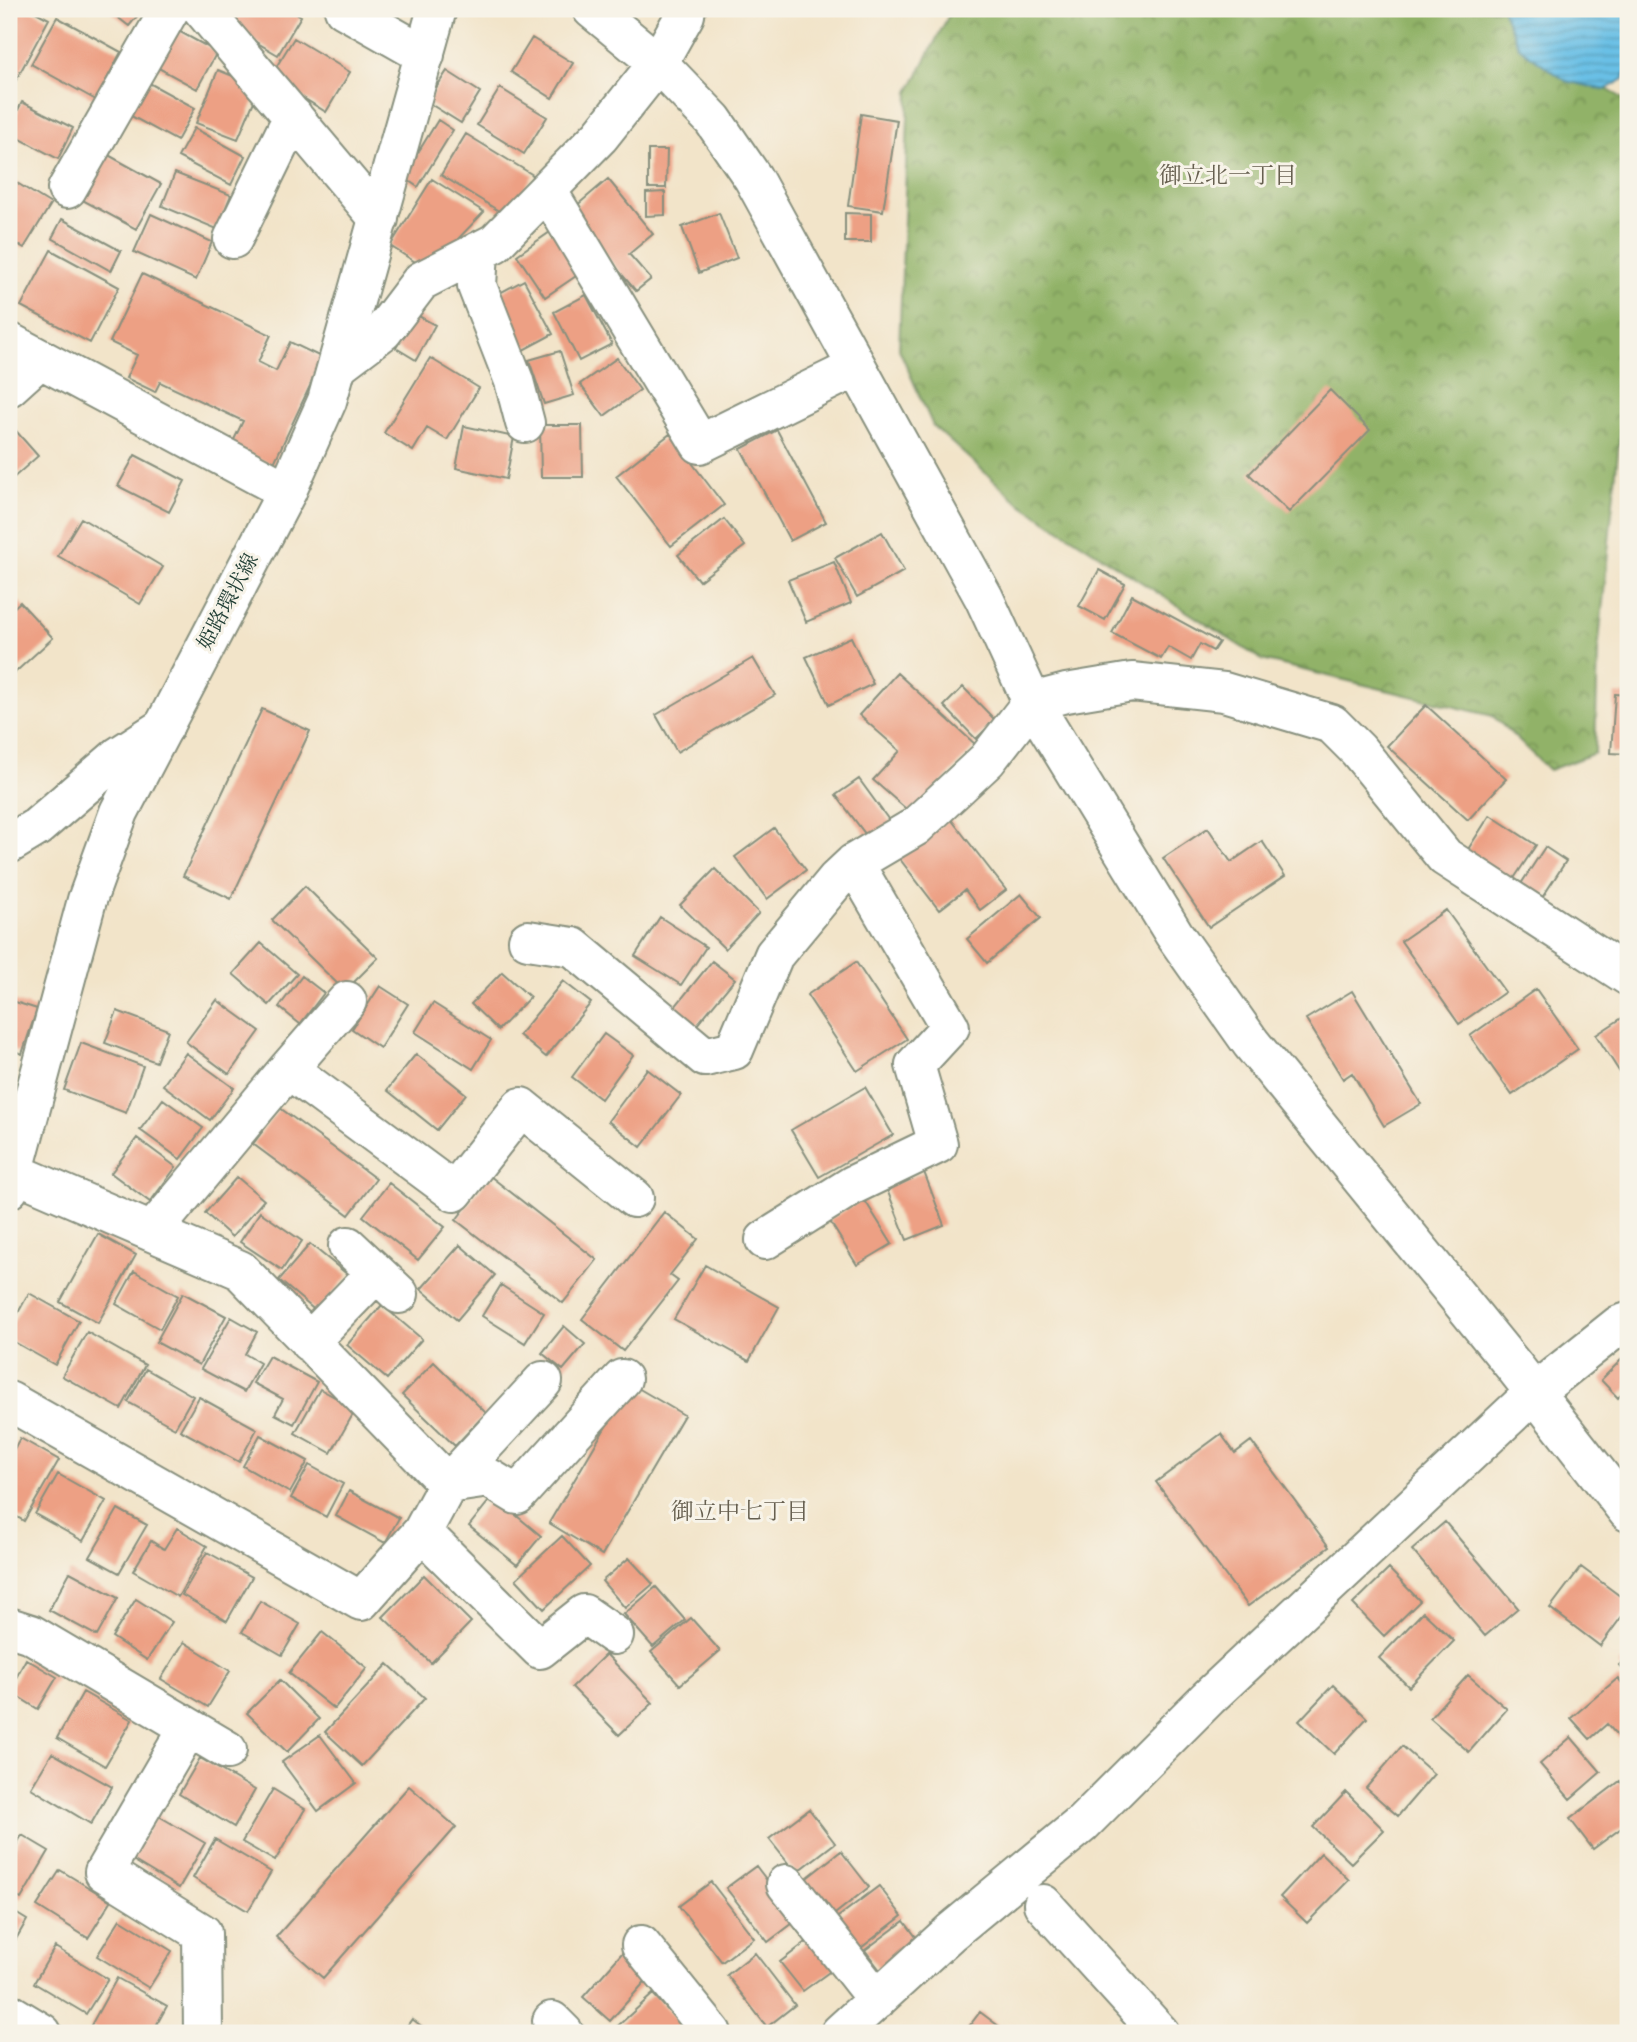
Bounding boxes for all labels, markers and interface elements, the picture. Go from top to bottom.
district label: 御立北一丁目 [1159,161,1297,193]
street label: 姫路環状線 [192,549,266,655]
district label: 御立中七丁目 [671,1497,809,1529]

